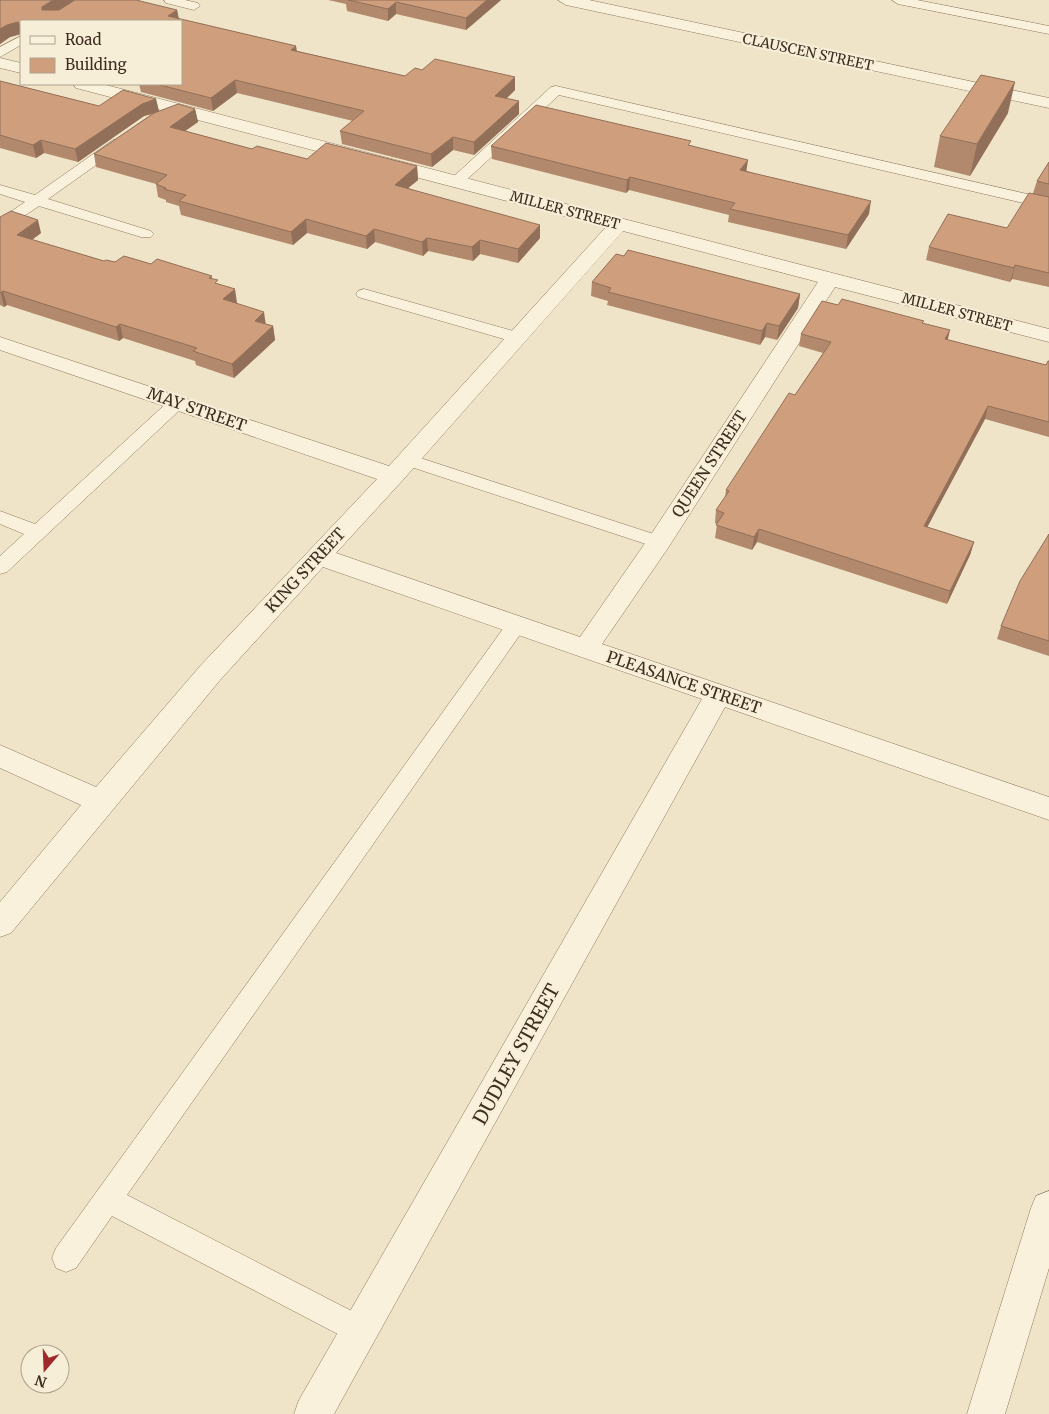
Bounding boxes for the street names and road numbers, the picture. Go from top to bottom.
street label: CLAUSCEN STREET [741,29,875,75]
street label: MILLER STREET [508,187,622,233]
street label: MILLER STREET [900,289,1014,335]
street label: MAY STREET [145,383,249,435]
street label: QUEEN STREET [667,407,751,521]
street label: KING STREET [261,524,349,616]
street label: PLEASANCE STREET [604,646,764,718]
street label: DUDLEY STREET [467,979,565,1129]

